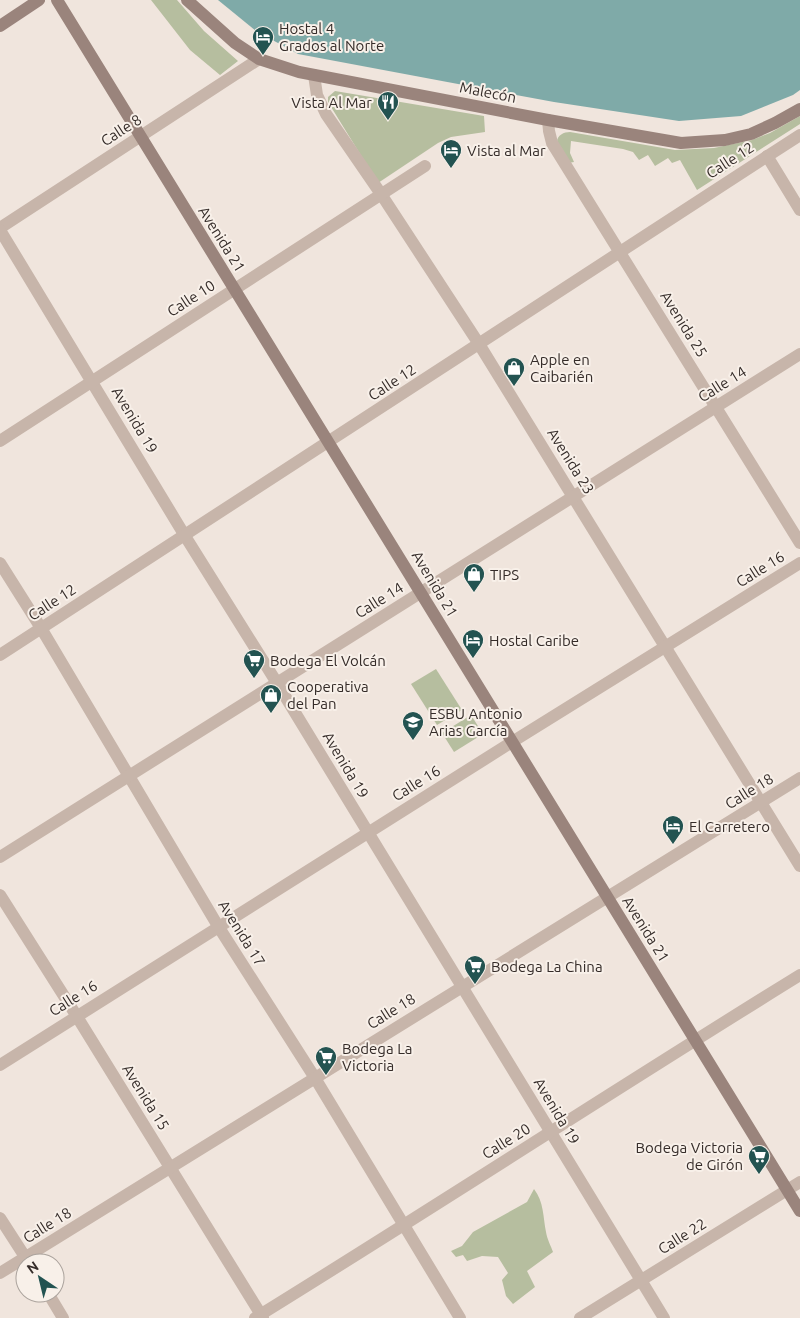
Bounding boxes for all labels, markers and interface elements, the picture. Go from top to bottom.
place label: Hostal 4 Grados al Norte [279,20,384,54]
hotel icon: Hostal 4 Grados al Norte [251,25,275,56]
street label: Malecón [458,78,518,106]
restaurant icon: Vista Al Mar [376,90,400,121]
place label: Vista Al Mar [291,94,372,111]
street label: Calle 8 [98,111,144,149]
hotel icon: Vista al Mar [439,138,463,169]
street label: Calle 12 [703,138,757,182]
place label: Vista al Mar [467,142,546,159]
street label: Avenida 21 [195,203,249,275]
street label: Calle 10 [164,276,218,320]
street label: Avenida 25 [657,288,711,360]
place label: Apple en Caibarién [530,351,593,385]
shop icon: Apple en Caibarién [502,356,526,387]
street label: Calle 12 [365,360,419,404]
street label: Calle 14 [695,363,749,405]
street label: Avenida 19 [109,384,161,456]
street label: Avenida 23 [544,425,598,497]
street label: Avenida 21 [409,548,461,620]
street label: Calle 16 [733,548,787,590]
shop icon: TIPS [462,562,486,593]
place label: TIPS [490,566,519,583]
street label: Calle 14 [352,579,406,621]
street label: Calle 12 [25,580,79,624]
hotel icon: Hostal Caribe [461,628,485,659]
place label: Hostal Caribe [489,632,579,649]
supermarket icon: Bodega El Volcán [242,648,266,679]
place label: Bodega El Volcán [270,652,386,669]
place label: Cooperativa del Pan [287,678,369,712]
shop icon: Cooperativa del Pan [259,683,283,714]
place label: ESBU Antonio Arias García [429,705,522,739]
school or university icon: ESBU Antonio Arias García [401,710,425,741]
street label: Avenida 19 [320,729,372,801]
street label: Calle 16 [389,762,443,804]
street label: Calle 18 [722,770,776,812]
hotel icon: El Carretero [661,814,685,845]
place label: El Carretero [689,818,770,835]
street label: Avenida 21 [619,893,673,965]
street label: Avenida 17 [215,897,269,969]
supermarket icon: Bodega La China [463,954,487,985]
place label: Bodega La China [491,958,603,975]
street label: Calle 16 [46,977,100,1019]
street label: Calle 18 [364,990,418,1032]
place label: Bodega La Victoria [342,1040,413,1074]
supermarket icon: Bodega La Victoria [314,1045,338,1076]
street label: Avenida 15 [119,1061,173,1133]
street label: Avenida 19 [531,1075,583,1147]
street label: Calle 20 [479,1120,533,1162]
place label: Bodega Victoria de Girón [636,1139,743,1173]
supermarket icon: Bodega Victoria de Girón [747,1144,771,1175]
street label: Calle 18 [20,1204,74,1246]
street label: Calle 22 [655,1215,709,1257]
north arrow [15,1253,65,1303]
text: N [24,1258,41,1277]

